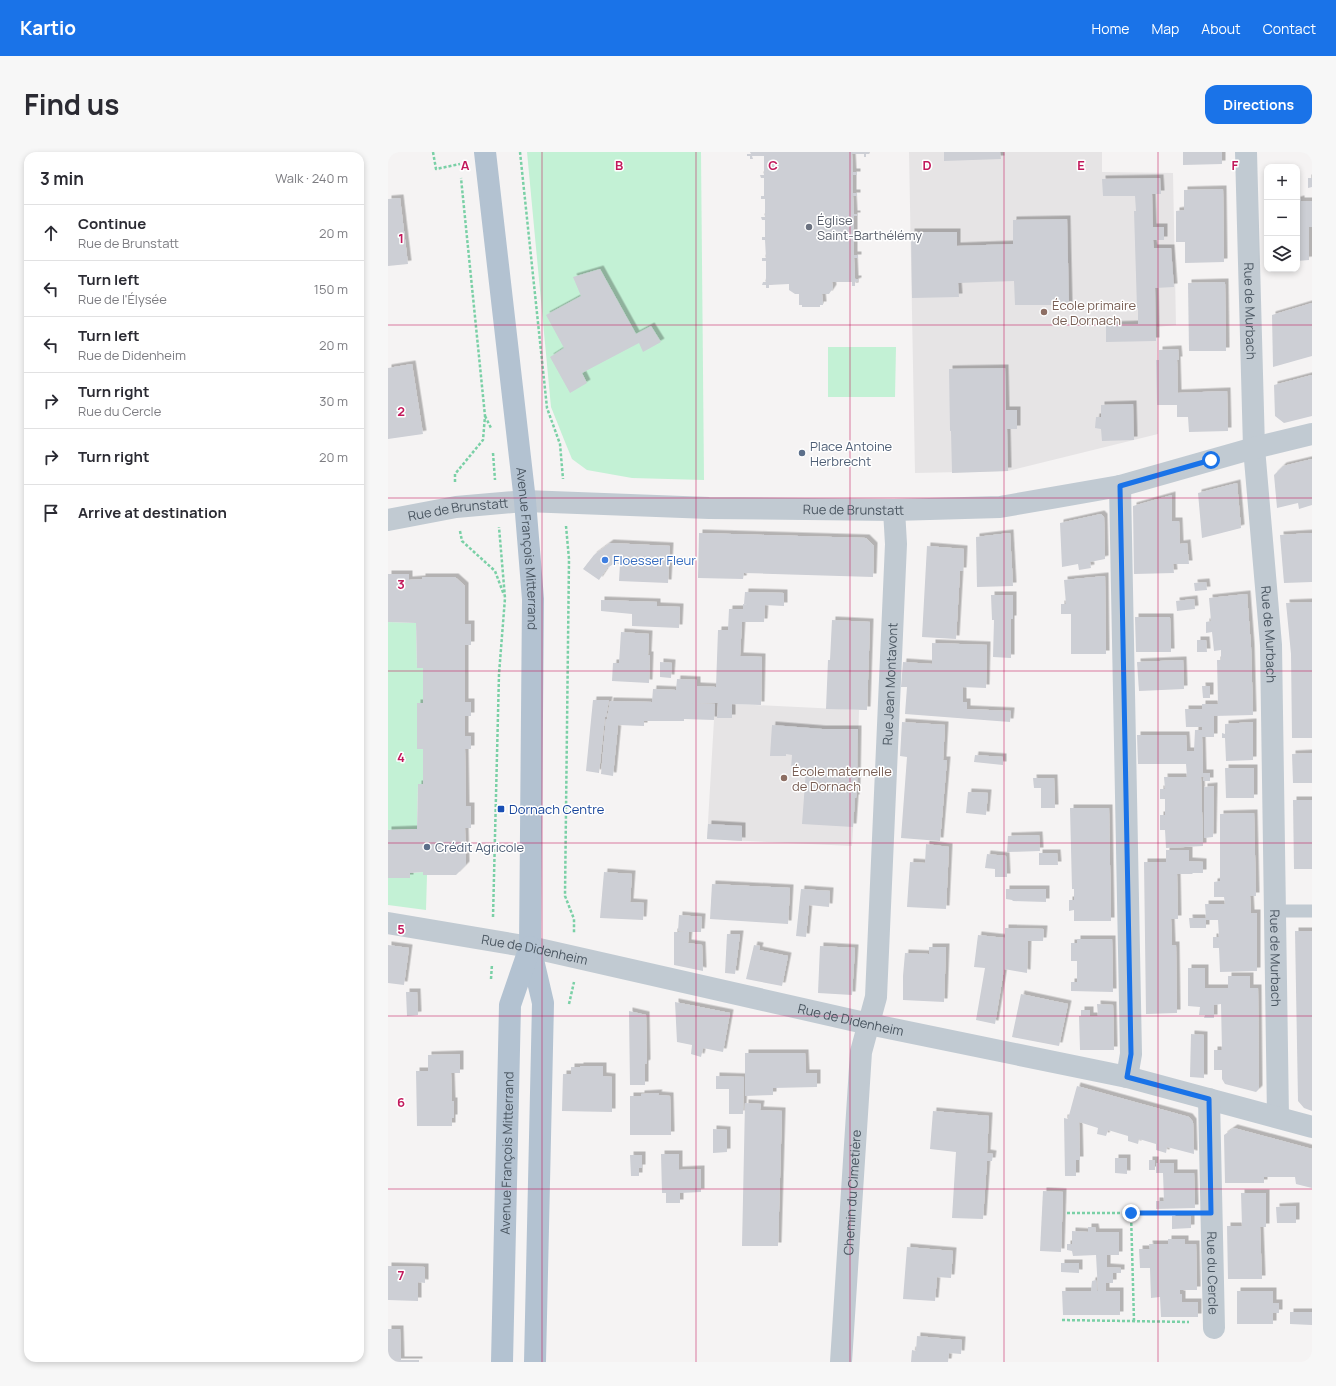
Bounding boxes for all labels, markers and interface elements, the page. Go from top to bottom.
text: Kartio [20,15,76,41]
text: Home [1092,19,1129,38]
text: Map [1151,19,1179,38]
text: About [1201,19,1241,38]
text: Contact [1263,19,1316,38]
text: Find us [24,85,119,123]
button: Directions [1205,85,1312,124]
text: A [461,156,470,174]
text: B [615,156,623,174]
text: C [768,156,778,174]
text: D [922,156,932,174]
text: E [1077,156,1085,174]
text: F [1232,156,1239,174]
map controls [1264,164,1300,272]
button: + [1264,164,1300,200]
text: 3 min [40,167,84,190]
text: Walk · 240 m [275,169,348,187]
button: − [1264,200,1300,236]
place label: Église Saint-Barthélémy [817,211,922,244]
text: Continue [78,213,146,234]
icon: ahead [40,222,62,244]
marker: Église Saint-Barthélémy [804,222,814,232]
text: 20 m [319,224,348,242]
text: 1 [398,229,404,247]
text: Rue de Brunstatt [78,234,179,252]
button: layers [1264,236,1300,272]
street label: Rue de Murbach [1240,262,1261,360]
text: Turn left [78,269,140,290]
icon: left [40,278,62,300]
text: 150 m [314,280,348,298]
text: Rue de l'Élysée [78,290,167,308]
place label: École primaire de Dornach [1052,296,1137,329]
marker: École primaire de Dornach [1039,307,1049,317]
text: Turn left [78,325,140,346]
icon: left [40,334,62,356]
text: 20 m [319,336,348,354]
text: Rue de Didenheim [78,346,186,364]
text: Turn right [78,381,149,402]
icon: right [40,390,62,412]
text: 30 m [319,392,348,410]
text: Rue du Cercle [78,402,161,420]
text: 2 [397,402,405,420]
place label: Place Antoine Herbrecht [810,437,893,470]
icon: right [40,446,62,468]
text: Turn right [78,446,149,467]
text: 20 m [319,448,348,466]
marker: Place Antoine Herbrecht [797,448,807,458]
route start [1202,451,1220,469]
street label: Avenue François Mitterrand [512,466,542,630]
street label: Rue de Brunstatt [406,493,509,525]
street label: Rue de Brunstatt [803,500,905,519]
icon: arrive [40,502,62,524]
text: Arrive at destination [78,502,227,523]
place label: Floesser Fleur [613,551,696,569]
marker: Floesser Fleur [600,555,610,565]
text: 3 [397,575,405,593]
street label: Rue de Murbach [1257,585,1281,683]
street label: Rue Jean Montavont [878,622,902,746]
text: 4 [397,748,405,766]
place label: École maternelle de Dornach [792,762,892,795]
marker: École maternelle de Dornach [779,773,789,783]
place label: Dornach Centre [509,800,605,818]
marker: Dornach Centre [496,804,506,814]
place label: Crédit Agricole [435,838,525,856]
marker: Crédit Agricole [422,842,432,852]
street label: Rue de Murbach [1266,909,1285,1007]
text: 5 [397,920,405,938]
street label: Rue de Didenheim [480,930,590,969]
street label: Rue de Didenheim [796,999,906,1040]
street label: Avenue François Mitterrand [496,1071,518,1235]
text: 6 [397,1093,405,1111]
street label: Chemin du Cimetière [839,1129,865,1256]
route end [1122,1204,1140,1222]
street label: Rue du Cercle [1203,1231,1223,1315]
text: 7 [398,1266,405,1284]

